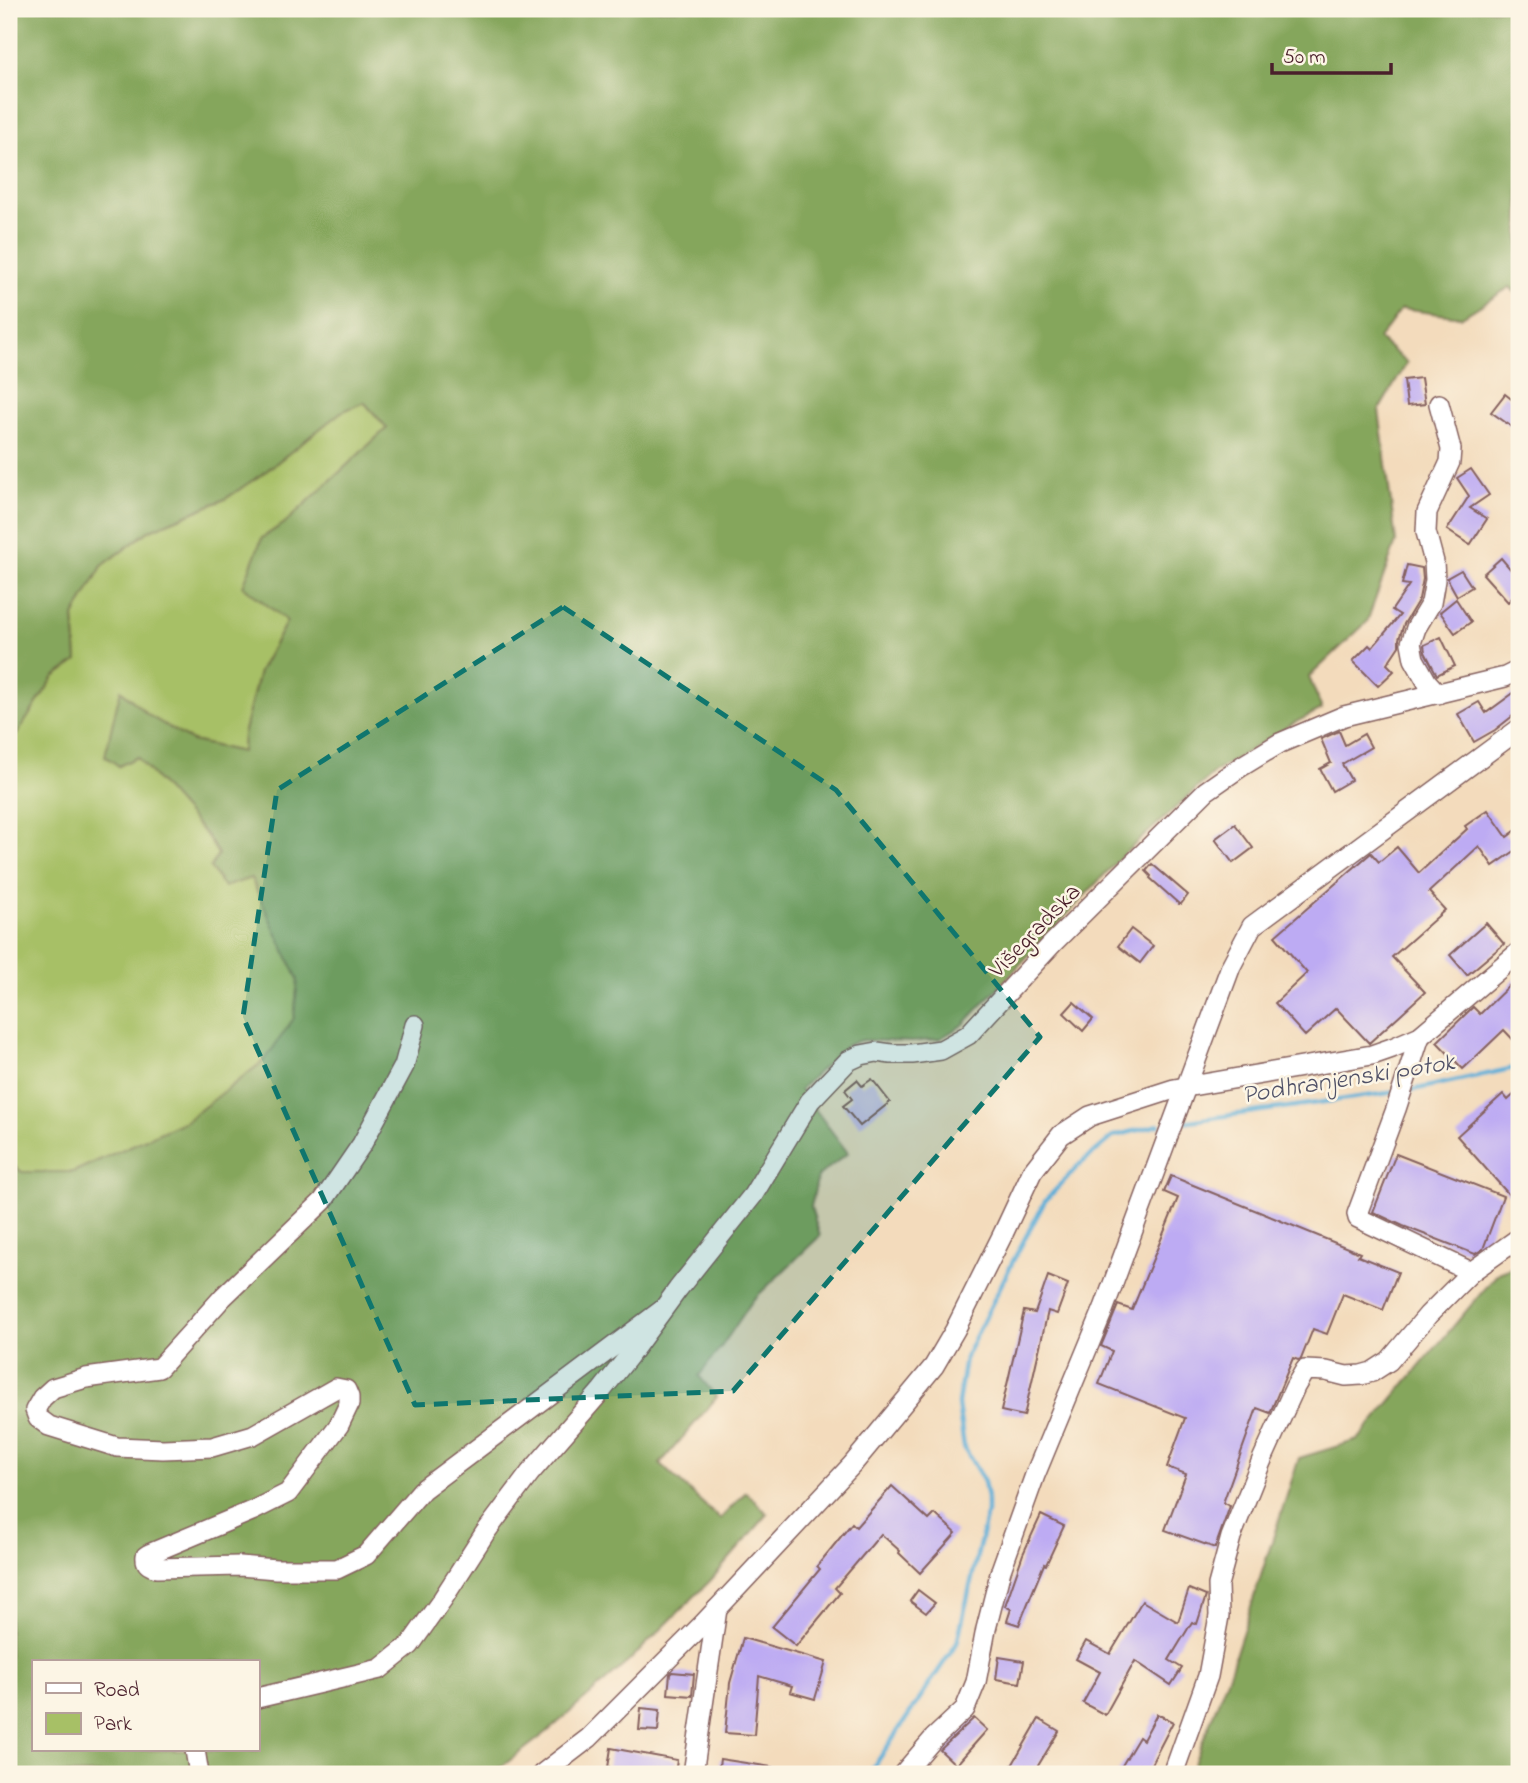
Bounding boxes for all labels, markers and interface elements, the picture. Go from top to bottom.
scale bar [1272,32,1392,76]
text: 50 m [1283,43,1326,73]
street label: Višegradska [981,876,1090,988]
water label: Podhranjenski potok [1239,1044,1459,1116]
legend [32,1660,259,1752]
text: Road [94,1676,140,1706]
text: Park [94,1710,133,1740]

